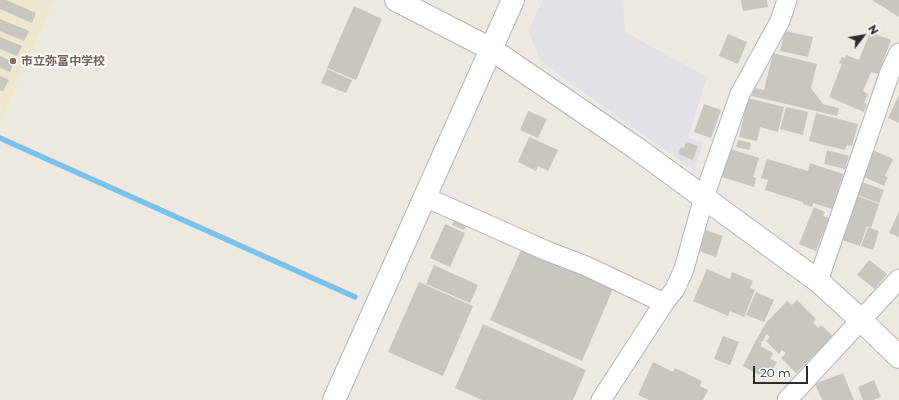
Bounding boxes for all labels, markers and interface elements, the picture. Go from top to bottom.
north arrow [843,16,883,56]
text: N [865,22,882,37]
place label: 市立弥冨中学校 [21,54,105,68]
marker: 市立弥冨中学校 [8,56,18,66]
scale bar [755,358,810,384]
text: 20 m [760,365,791,380]

